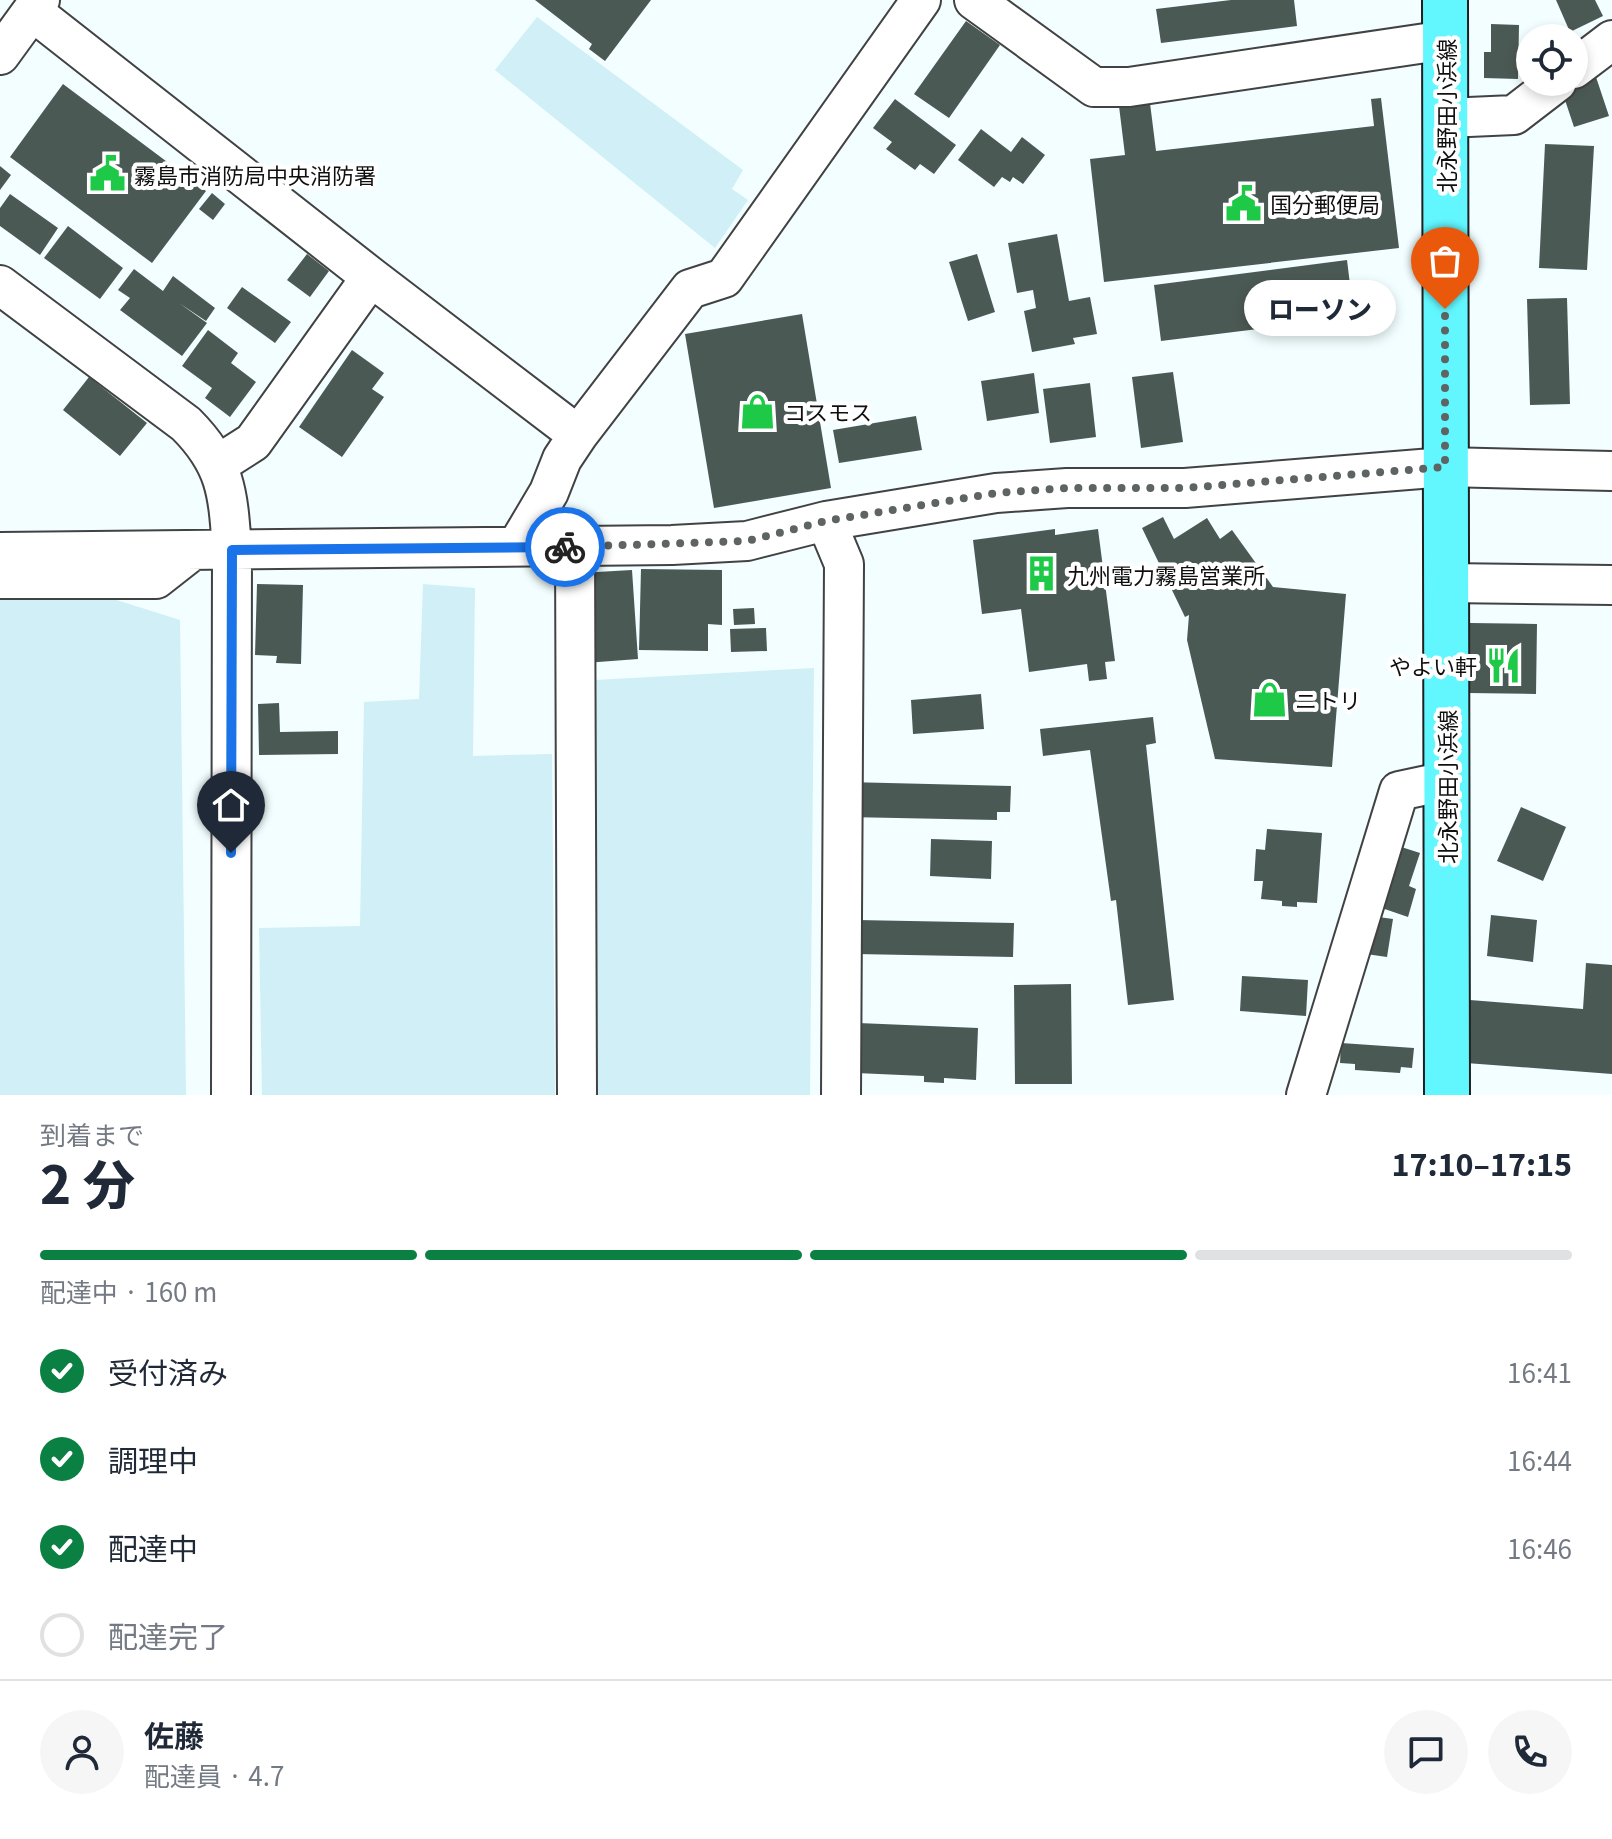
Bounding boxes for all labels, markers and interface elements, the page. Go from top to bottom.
map controls [1516,24,1588,96]
button: locate [1516,24,1588,96]
street label: 北永野田小浜線 [1429,39,1461,193]
public building icon: 霧島市消防局中央消防署 [89,155,127,193]
place label: 霧島市消防局中央消防署 [134,158,376,190]
public building icon: 国分郵便局 [1225,184,1263,222]
place label: 国分郵便局 [1270,187,1380,219]
pin [1411,227,1479,309]
icon: bag [1423,239,1467,283]
callout: ローソン [1245,281,1397,337]
text: ローソン [1268,289,1372,326]
shop icon: コスモス [739,392,777,430]
place label: コスモス [784,395,872,427]
courier [525,507,605,587]
icon: bike [543,525,587,569]
building icon: 九州電力霧島営業所 [1022,555,1060,593]
place label: 九州電力霧島営業所 [1067,558,1265,590]
restaurant icon: やよい軒 [1484,646,1522,684]
place label: やよい軒 [1389,649,1477,681]
shop icon: ニトリ [1250,680,1288,718]
place label: ニトリ [1295,683,1361,715]
street label: 北永野田小浜線 [1430,710,1462,864]
pin [197,771,265,853]
icon: home [209,783,253,827]
text: 到着まで [40,1115,144,1152]
text: 17:10–17:15 [1392,1141,1572,1185]
text: 2 分 [40,1144,135,1219]
text: 配達中 · 160 m [40,1272,217,1309]
icon: check [40,1349,84,1393]
text: 受付済み [108,1349,228,1393]
text: 16:41 [1507,1353,1572,1390]
icon: check [40,1437,84,1481]
text: 調理中 [108,1437,198,1481]
text: 16:44 [1507,1441,1572,1478]
icon: check [40,1525,84,1569]
text: 配達中 [108,1525,198,1569]
text: 16:46 [1507,1529,1572,1566]
text: 配達完了 [108,1613,228,1657]
button: person [40,1710,124,1794]
button: chat [1384,1710,1468,1794]
button: phone [1488,1710,1572,1794]
text: 佐藤 [144,1712,204,1756]
text: 配達員 · 4.7 [144,1756,284,1793]

